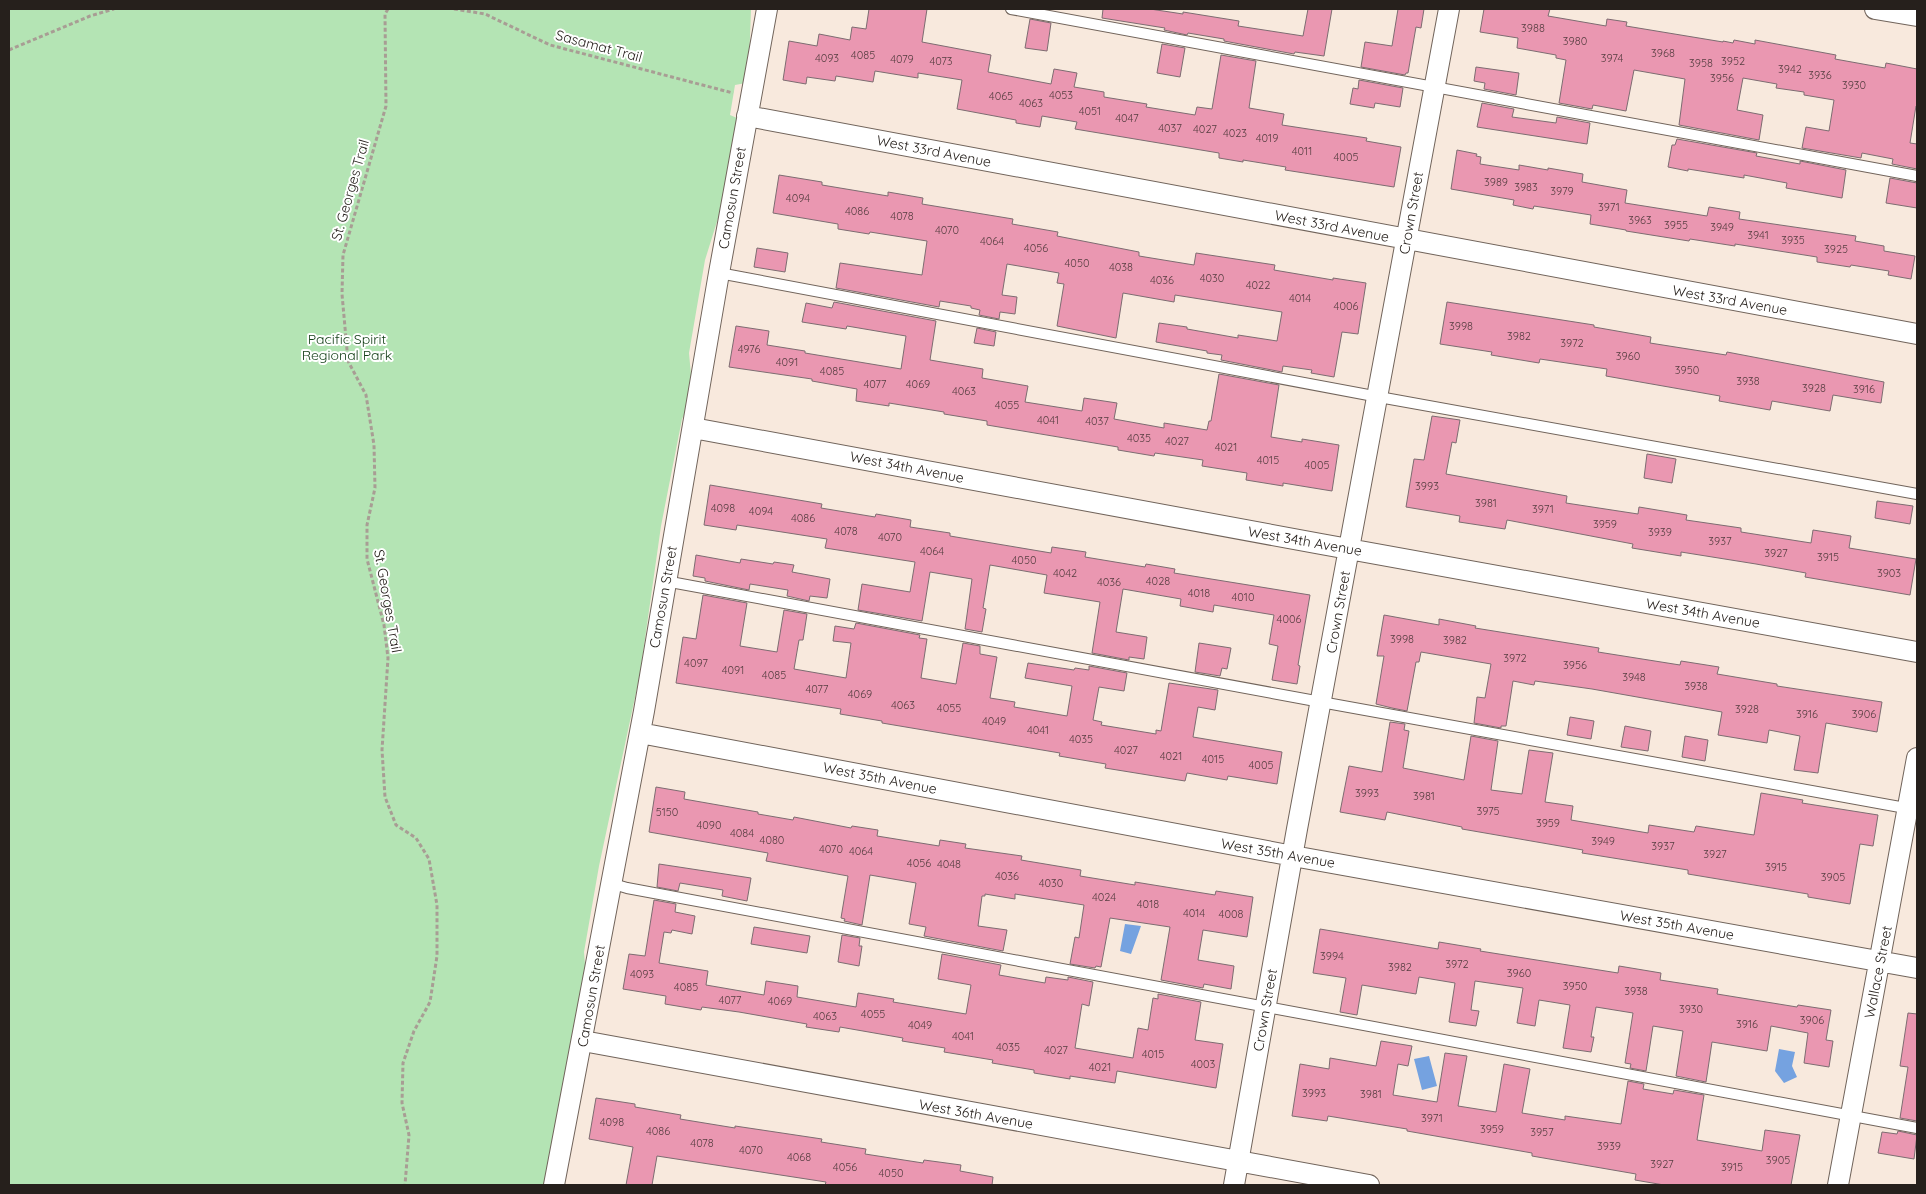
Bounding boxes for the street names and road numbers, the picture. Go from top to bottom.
street label: Sasamat Trail [554,26,644,66]
street label: West 33rd Avenue [875,131,993,171]
street label: St. Georges Trail [327,137,373,243]
street label: Camosun Street [714,145,750,251]
street label: Crown Street [1395,170,1427,256]
street label: West 33rd Avenue [1273,206,1391,246]
street label: West 33rd Avenue [1671,281,1789,319]
street label: West 34th Avenue [849,447,965,487]
street label: West 34th Avenue [1247,522,1364,560]
street label: Camosun Street [645,544,681,650]
street label: St. Georges Trail [370,548,406,654]
street label: Crown Street [1322,569,1354,655]
street label: West 34th Avenue [1645,594,1762,632]
street label: West 35th Avenue [821,758,939,798]
street label: West 35th Avenue [1219,834,1337,872]
street label: West 35th Avenue [1618,906,1736,944]
street label: Wallace Street [1860,924,1896,1020]
street label: Camosun Street [573,943,609,1049]
street label: Crown Street [1249,967,1281,1053]
street label: West 36th Avenue [917,1095,1035,1133]

